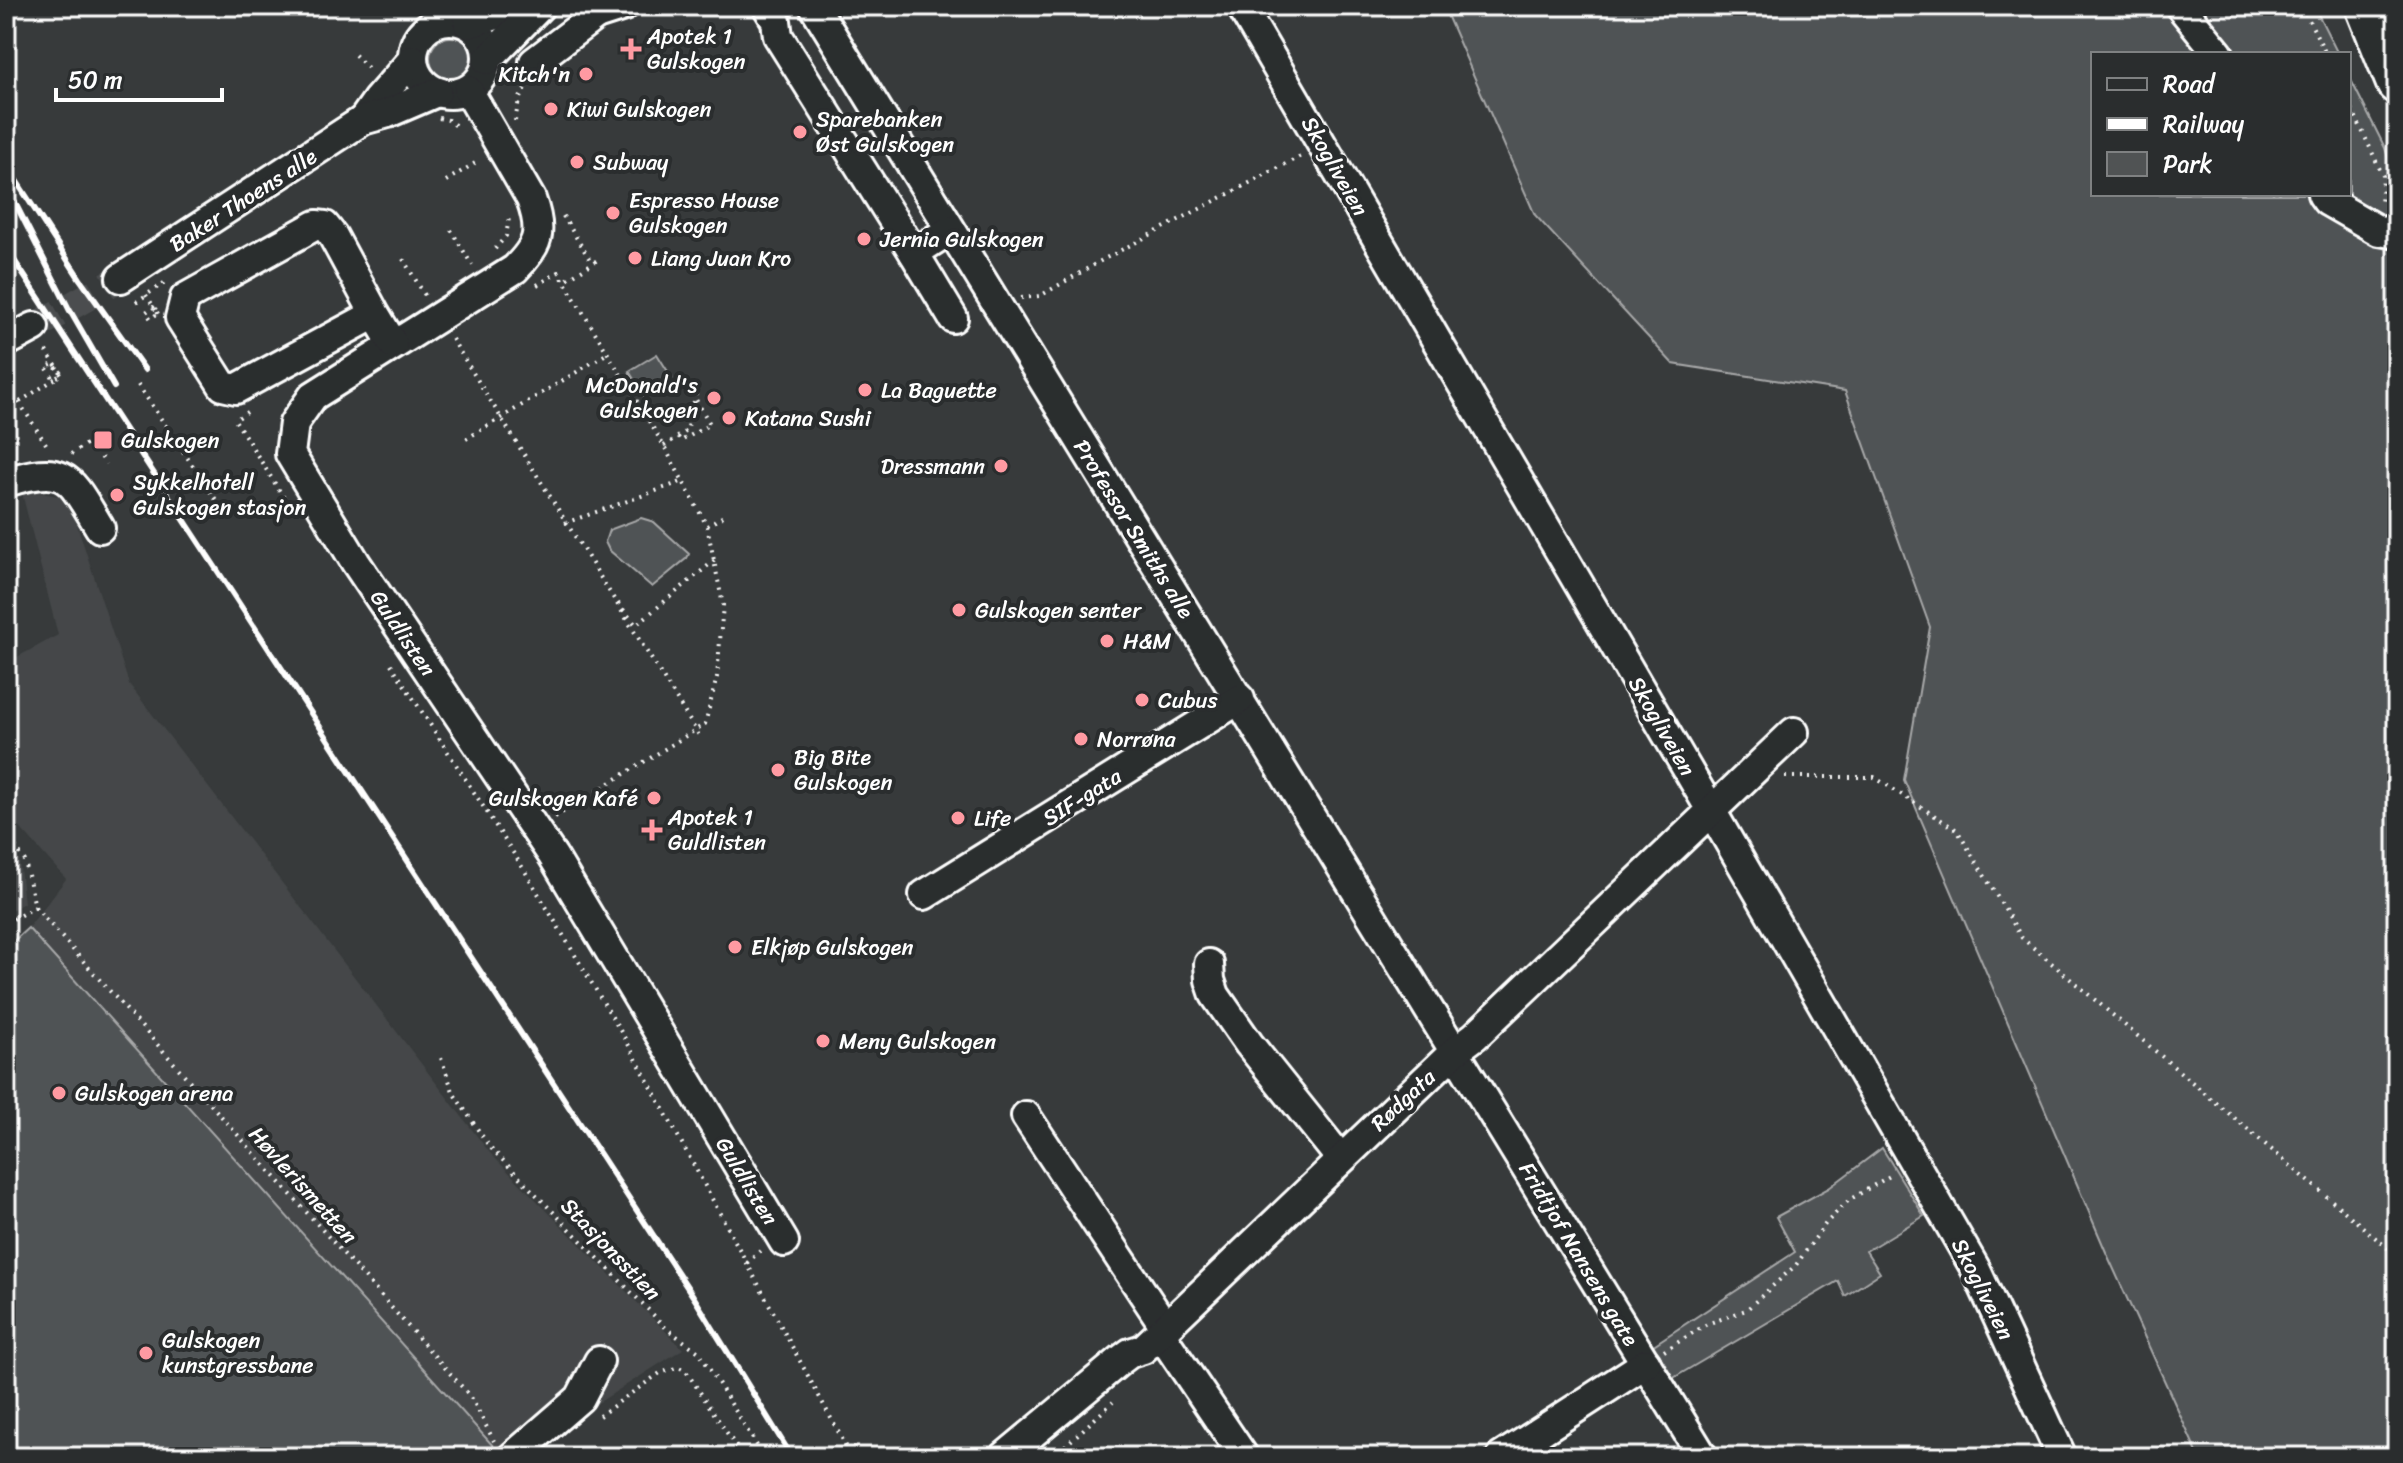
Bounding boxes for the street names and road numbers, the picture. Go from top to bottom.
street label: Skogliveien [1291,109,1380,224]
street label: Baker Thoens alle [161,137,325,263]
street label: Professor Smiths alle [1063,431,1205,627]
street label: Guldlisten [359,581,447,685]
street label: Skogliveien [1618,669,1707,784]
street label: SIF-gata [1035,757,1130,837]
street label: Rødgata [1361,1058,1446,1141]
street label: Høvlerismetten [239,1117,367,1253]
street label: Guldlisten [705,1129,789,1233]
street label: Fridtjof Nansens gate [1508,1154,1650,1354]
street label: Stasjonsstien [551,1188,671,1310]
street label: Skogliveien [1941,1231,2025,1347]

